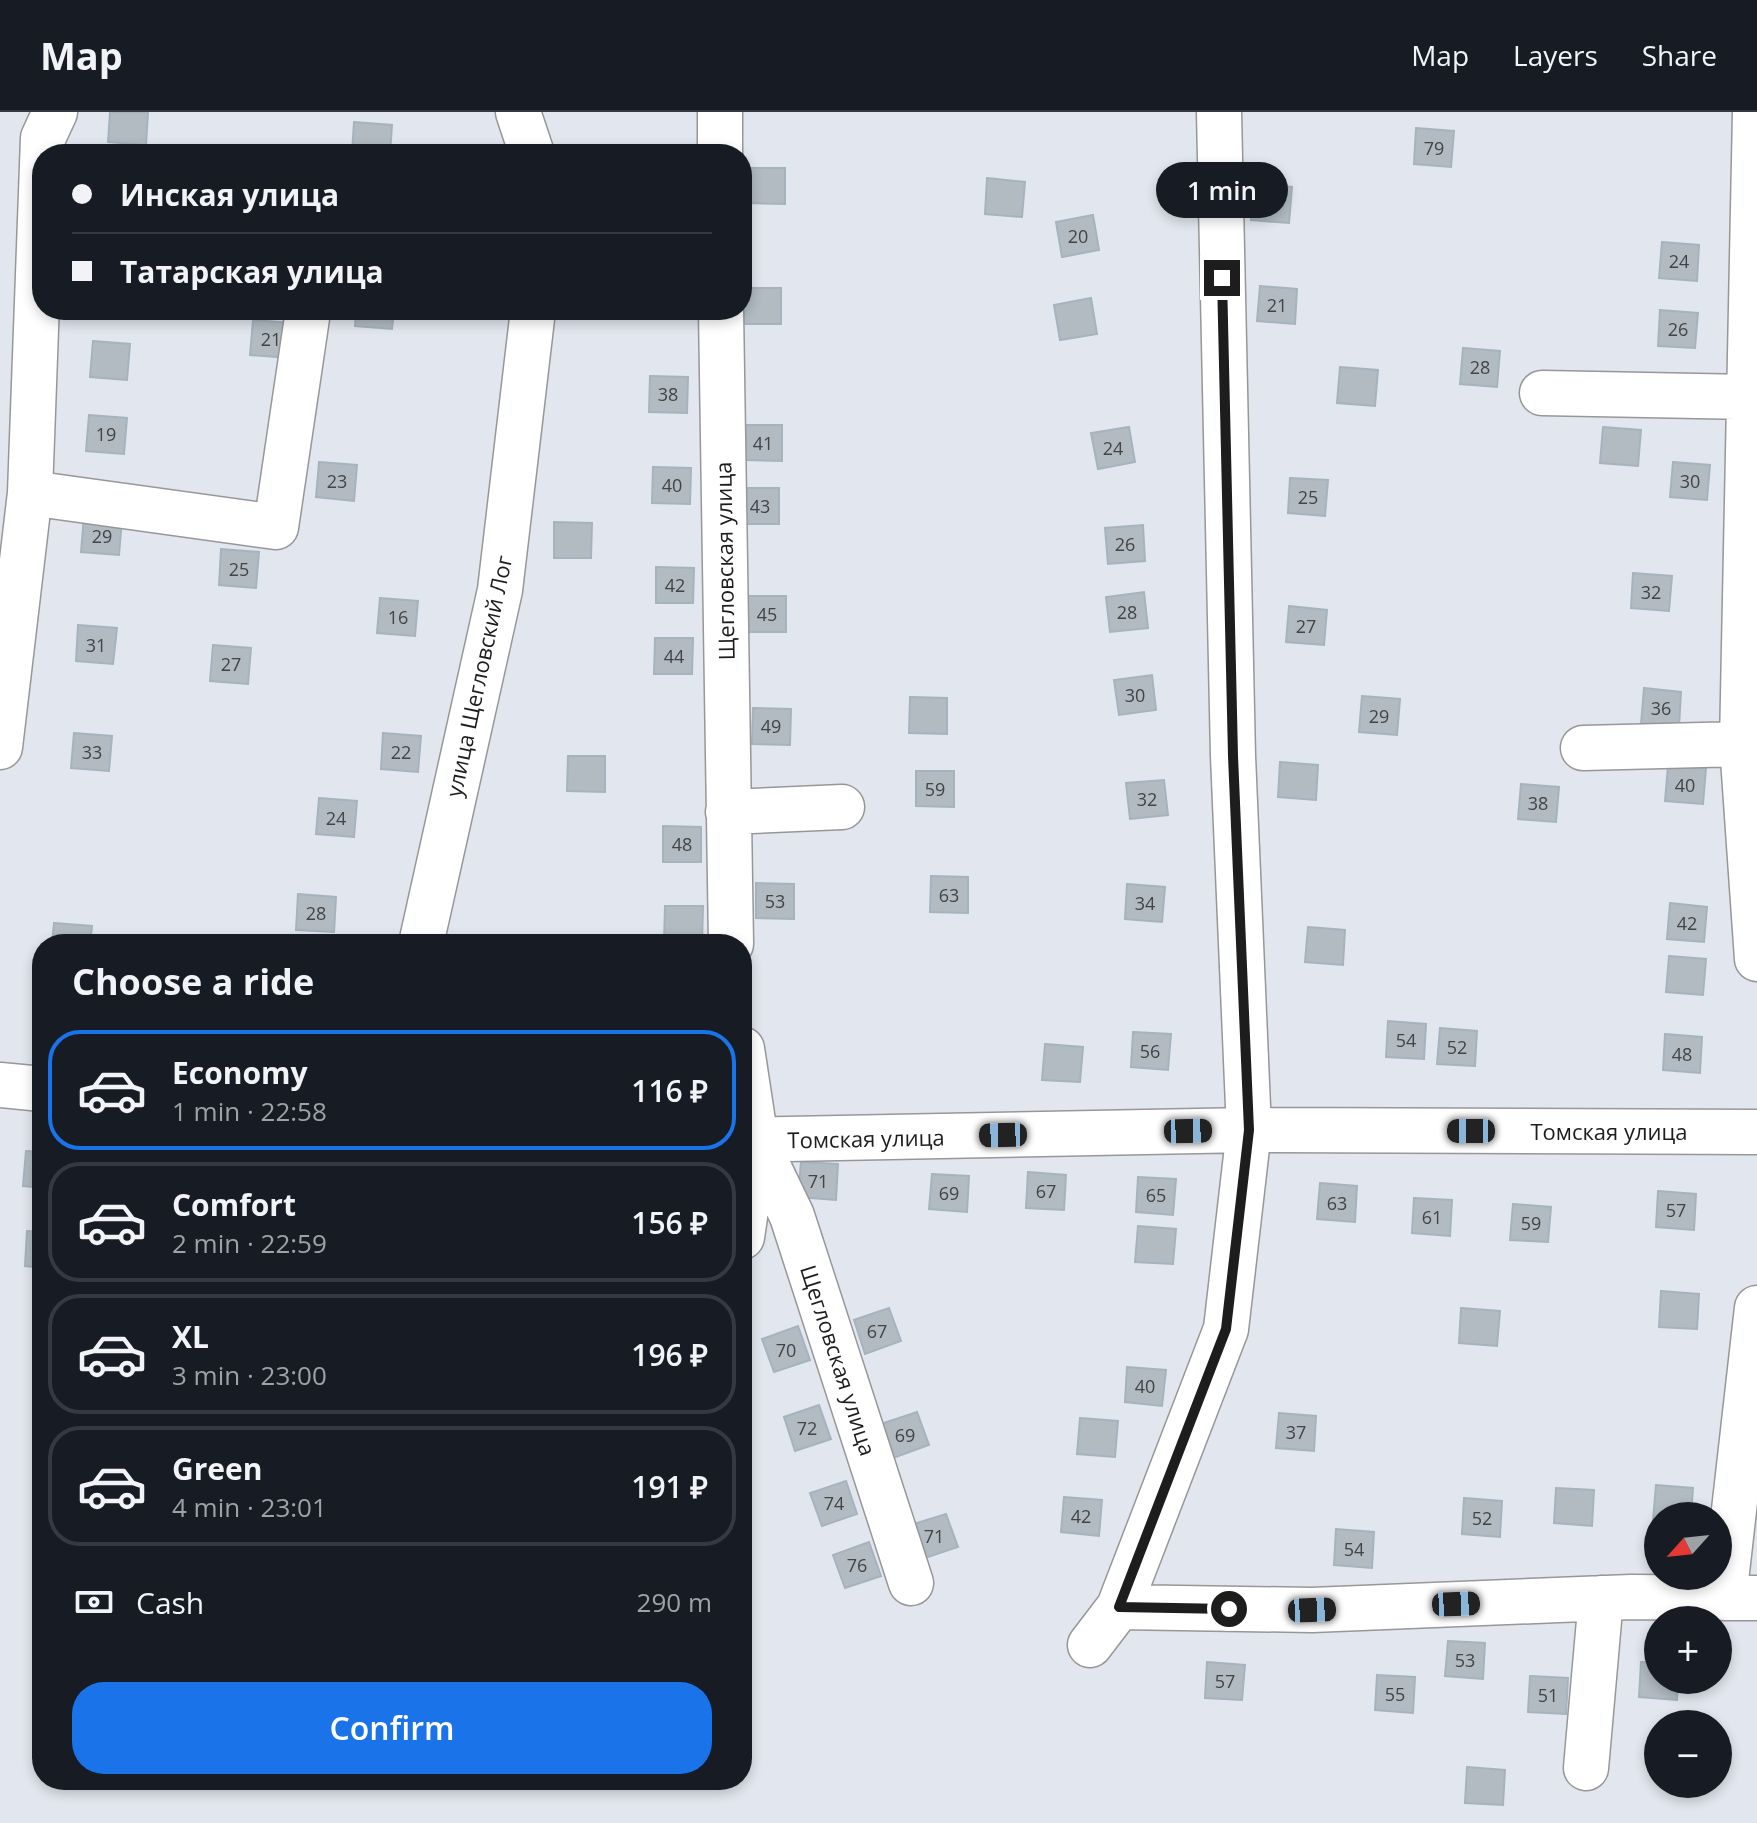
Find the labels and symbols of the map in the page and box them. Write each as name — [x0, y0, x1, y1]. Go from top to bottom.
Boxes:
house number: 79 — [1424, 136, 1444, 160]
callout: 1 min — [1156, 162, 1288, 218]
house number: 20 — [1068, 224, 1088, 248]
house number: 24 — [1669, 249, 1689, 273]
route end — [1204, 260, 1240, 296]
house number: 21 — [1267, 293, 1287, 317]
house number: 26 — [1668, 317, 1688, 341]
house number: 21 — [261, 327, 281, 351]
house number: 28 — [1470, 355, 1490, 379]
house number: 38 — [658, 382, 678, 406]
house number: 19 — [96, 422, 116, 446]
house number: 41 — [753, 431, 773, 455]
house number: 24 — [1103, 436, 1123, 460]
street label: Щегловская улица — [707, 461, 741, 661]
house number: 23 — [327, 469, 347, 493]
house number: 30 — [1680, 469, 1700, 493]
house number: 40 — [662, 473, 682, 497]
house number: 25 — [1298, 485, 1318, 509]
house number: 43 — [750, 494, 770, 518]
house number: 29 — [92, 524, 112, 548]
house number: 26 — [1115, 532, 1135, 556]
street label: улица Щегловский Лог — [438, 552, 518, 800]
house number: 25 — [229, 557, 249, 581]
house number: 42 — [665, 573, 685, 597]
house number: 32 — [1641, 580, 1661, 604]
house number: 28 — [1117, 600, 1137, 624]
house number: 45 — [757, 602, 777, 626]
house number: 16 — [388, 605, 408, 629]
house number: 27 — [1296, 614, 1316, 638]
house number: 31 — [86, 633, 106, 657]
house number: 44 — [664, 644, 684, 668]
house number: 27 — [221, 652, 241, 676]
house number: 30 — [1125, 683, 1145, 707]
house number: 36 — [1651, 696, 1671, 720]
house number: 29 — [1369, 704, 1389, 728]
house number: 49 — [761, 714, 781, 738]
house number: 33 — [82, 740, 102, 764]
house number: 22 — [391, 740, 411, 764]
house number: 40 — [1675, 773, 1695, 797]
house number: 59 — [925, 777, 945, 801]
house number: 32 — [1137, 787, 1157, 811]
house number: 38 — [1528, 791, 1548, 815]
house number: 24 — [326, 806, 346, 830]
house number: 48 — [672, 832, 692, 856]
house number: 63 — [939, 883, 959, 907]
house number: 53 — [765, 889, 785, 913]
house number: 34 — [1135, 891, 1155, 915]
house number: 28 — [306, 901, 326, 925]
house number: 42 — [1677, 911, 1697, 935]
house number: 54 — [1396, 1028, 1416, 1052]
house number: 52 — [1447, 1035, 1467, 1059]
house number: 56 — [1140, 1039, 1160, 1063]
house number: 48 — [1672, 1042, 1692, 1066]
street label: Томская улица — [1530, 1116, 1688, 1146]
car — [1164, 1119, 1212, 1143]
car — [1447, 1119, 1495, 1143]
street label: Томская улица — [787, 1122, 945, 1154]
car — [979, 1123, 1027, 1147]
house number: 71 — [808, 1169, 828, 1193]
house number: 67 — [1036, 1179, 1056, 1203]
house number: 69 — [939, 1181, 959, 1205]
house number: 65 — [1146, 1183, 1166, 1207]
house number: 63 — [1327, 1191, 1347, 1215]
house number: 57 — [1666, 1198, 1686, 1222]
house number: 61 — [1422, 1205, 1442, 1229]
house number: 59 — [1521, 1211, 1541, 1235]
street label: Щегловская улица — [794, 1261, 884, 1459]
house number: 67 — [867, 1319, 887, 1343]
house number: 70 — [776, 1338, 796, 1362]
house number: 40 — [1135, 1374, 1155, 1398]
house number: 72 — [797, 1416, 817, 1440]
house number: 37 — [1286, 1420, 1306, 1444]
house number: 69 — [895, 1423, 915, 1447]
house number: 74 — [824, 1491, 844, 1515]
north arrow — [1644, 1502, 1732, 1590]
house number: 42 — [1071, 1504, 1091, 1528]
house number: 52 — [1472, 1506, 1492, 1530]
house number: 71 — [924, 1524, 944, 1548]
house number: 54 — [1344, 1537, 1364, 1561]
house number: 76 — [847, 1553, 867, 1577]
route start — [1211, 1591, 1247, 1627]
car — [1432, 1591, 1480, 1617]
car — [1288, 1597, 1336, 1623]
house number: 53 — [1455, 1648, 1475, 1672]
house number: 57 — [1215, 1669, 1235, 1693]
house number: 55 — [1385, 1682, 1405, 1706]
house number: 51 — [1538, 1683, 1558, 1707]

